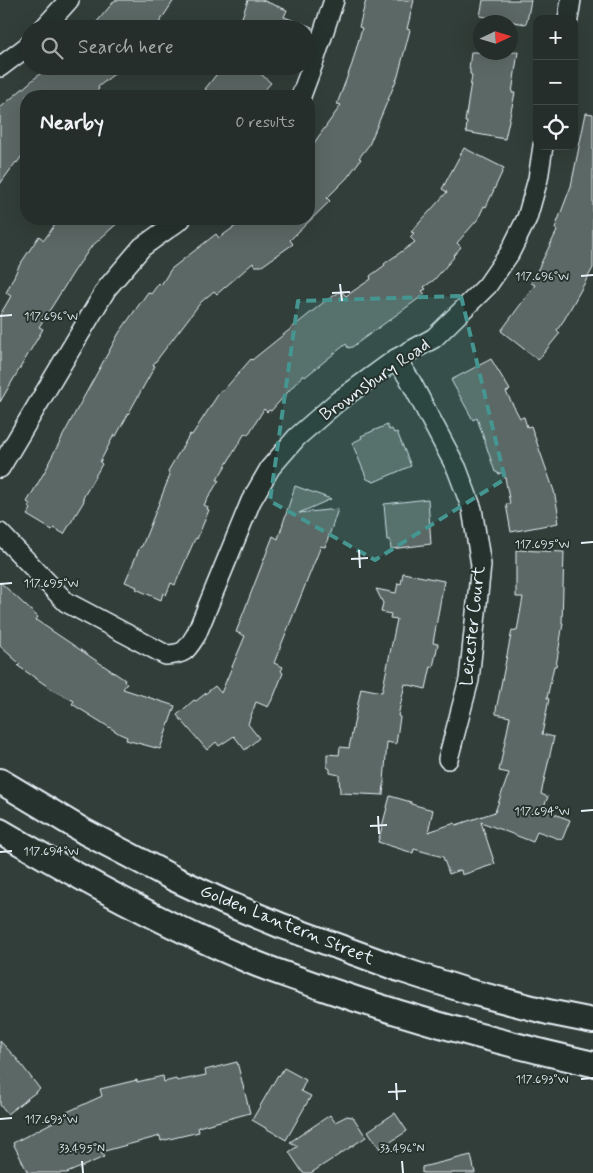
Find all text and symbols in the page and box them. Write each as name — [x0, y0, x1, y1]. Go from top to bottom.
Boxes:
north arrow — [473, 15, 518, 60]
map controls — [533, 15, 578, 150]
button: + — [533, 15, 578, 60]
search box — [20, 20, 315, 75]
icon: search — [38, 34, 66, 62]
text: Search here — [78, 35, 174, 60]
button: − — [533, 60, 578, 105]
button: locate — [533, 105, 578, 150]
text: Nearby — [40, 109, 104, 137]
text: 0 results — [235, 112, 295, 133]
text: 117.696°W — [515, 269, 569, 285]
text: 117.696°W — [24, 309, 78, 325]
street label: Brownsbury Road — [315, 333, 435, 427]
text: 117.695°W — [515, 537, 570, 553]
street label: Leicester Court — [455, 564, 491, 687]
text: 117.695°W — [24, 576, 79, 592]
text: 117.694°W — [514, 804, 570, 820]
text: 117.694°W — [23, 844, 79, 860]
street label: Golden Lantern Street — [196, 879, 378, 971]
text: 117.693°W — [515, 1072, 569, 1088]
text: 117.693°W — [24, 1112, 78, 1128]
text: 33.495°N — [59, 1141, 105, 1157]
text: 33.496°N — [379, 1141, 425, 1157]

